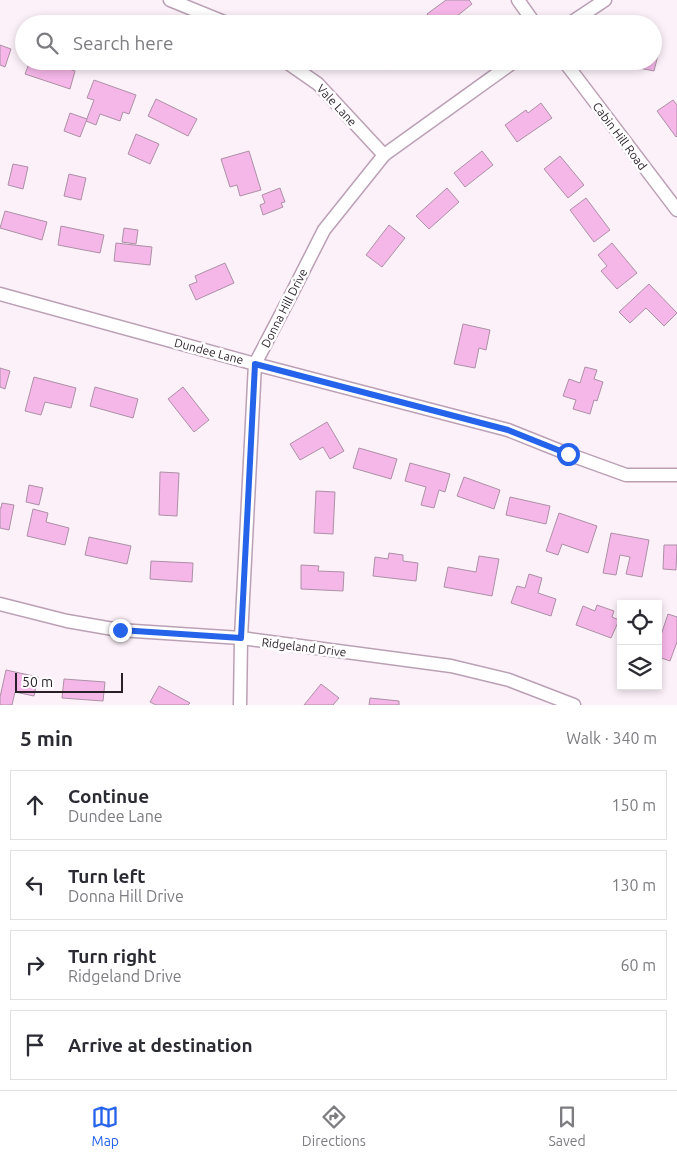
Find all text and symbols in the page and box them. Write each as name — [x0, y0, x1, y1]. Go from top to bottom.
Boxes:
search box — [15, 15, 662, 70]
icon: search — [33, 29, 61, 57]
text: Search here — [73, 32, 173, 54]
street label: Vale Lane — [315, 82, 359, 128]
street label: Cabin Hill Road — [590, 100, 650, 172]
street label: Donna Hill Drive — [259, 266, 309, 350]
street label: Dundee Lane — [173, 336, 245, 366]
route start — [557, 443, 580, 466]
map controls — [617, 600, 662, 690]
button: locate — [617, 600, 662, 645]
route end — [109, 619, 132, 642]
street label: Ridgeland Drive — [261, 635, 347, 659]
button: layers — [617, 645, 662, 690]
scale bar — [15, 670, 122, 693]
text: 50 m — [22, 674, 53, 690]
text: 5 min — [20, 726, 73, 750]
text: Walk · 340 m — [566, 729, 657, 747]
text: Continue — [68, 785, 149, 807]
icon: ahead — [21, 791, 49, 819]
text: 150 m — [611, 796, 656, 814]
text: Dundee Lane — [68, 807, 163, 825]
text: Turn left — [68, 865, 146, 887]
icon: left — [21, 871, 49, 899]
text: 130 m — [611, 876, 656, 894]
text: Donna Hill Drive — [68, 887, 184, 905]
text: Turn right — [68, 945, 156, 967]
icon: right — [21, 951, 49, 979]
text: 60 m — [620, 956, 656, 974]
text: Ridgeland Drive — [68, 967, 182, 985]
icon: arrive — [21, 1031, 49, 1059]
text: Arrive at destination — [68, 1034, 253, 1056]
tab: Map — [91, 1103, 119, 1149]
tab: Directions — [302, 1103, 366, 1149]
tab: Saved — [548, 1103, 586, 1149]

